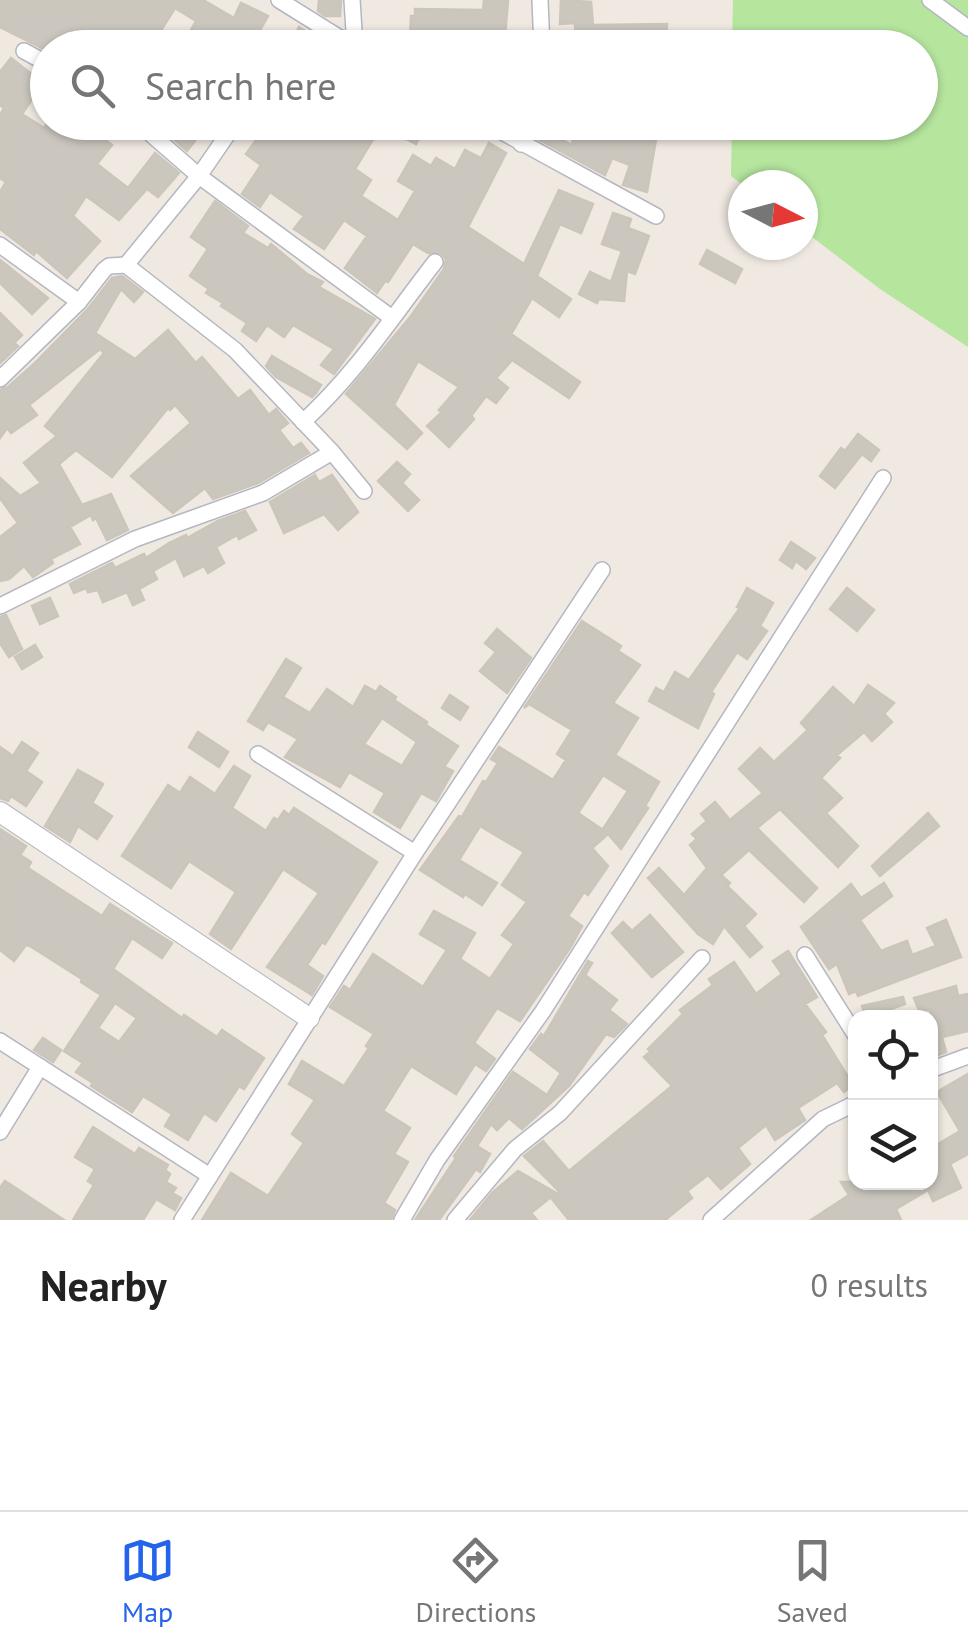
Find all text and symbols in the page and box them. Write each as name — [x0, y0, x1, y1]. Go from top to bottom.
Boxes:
search box — [30, 30, 938, 140]
icon: search — [65, 58, 120, 113]
text: Search here — [145, 61, 337, 110]
north arrow — [728, 170, 818, 260]
map controls — [848, 1010, 938, 1190]
button: locate — [848, 1010, 938, 1100]
button: layers — [848, 1100, 938, 1190]
text: Nearby — [40, 1258, 167, 1313]
text: 0 results — [810, 1264, 928, 1306]
tab: Map — [120, 1533, 175, 1630]
tab: Directions — [415, 1533, 536, 1630]
tab: Saved — [777, 1533, 848, 1630]

